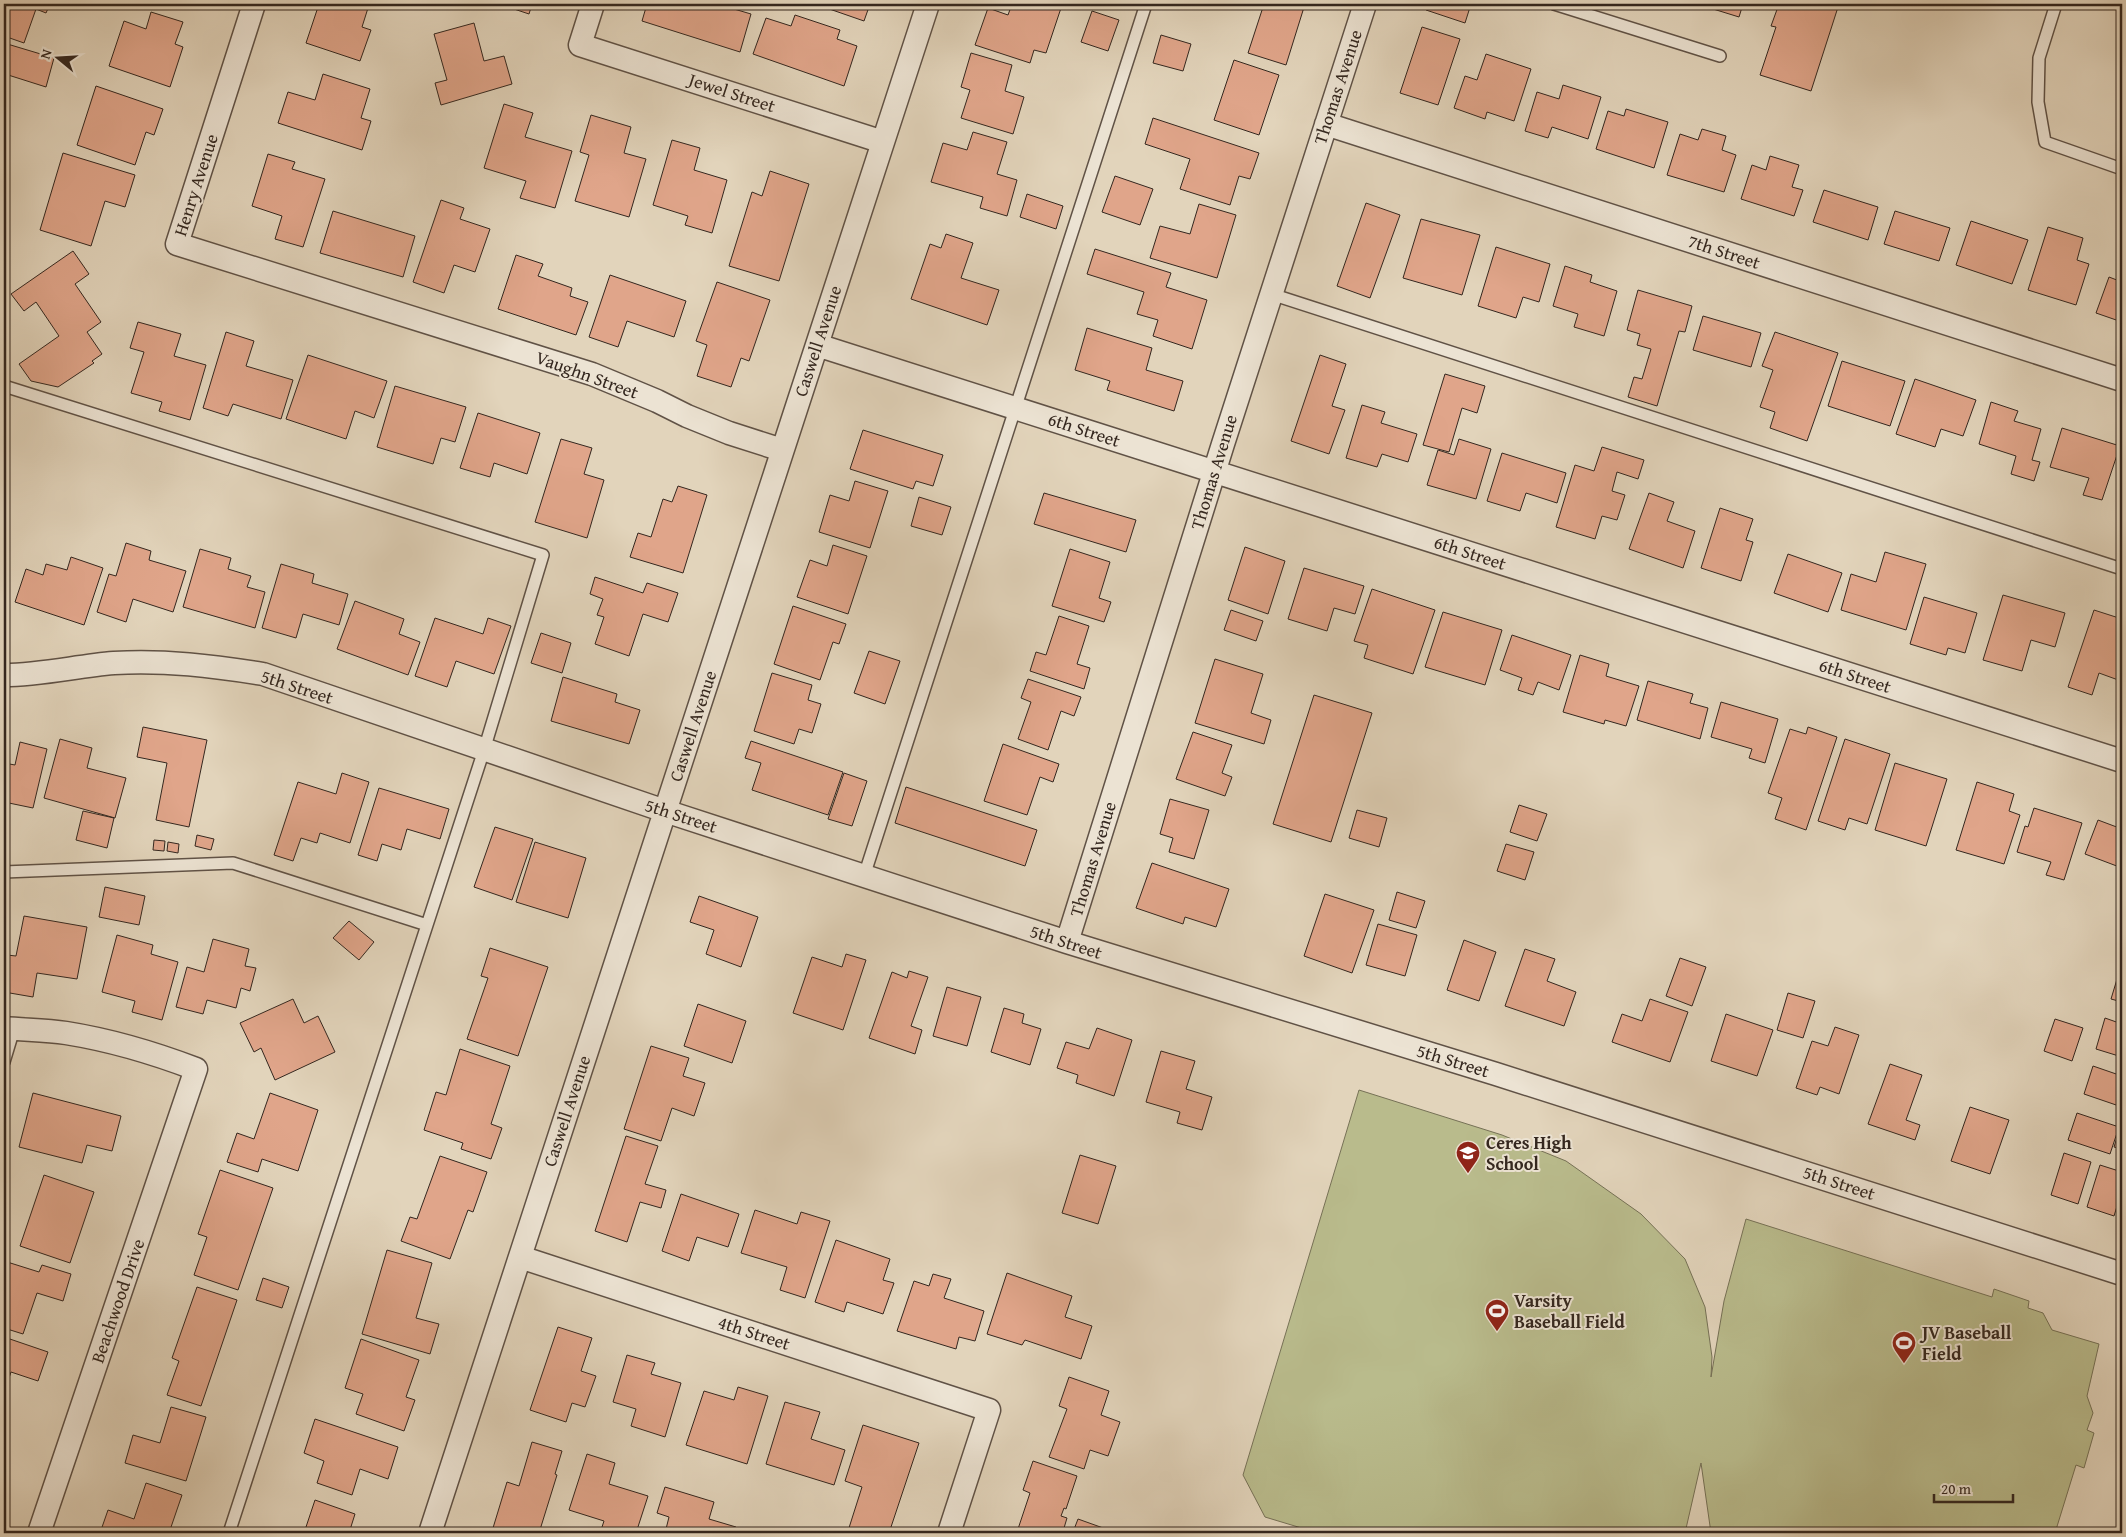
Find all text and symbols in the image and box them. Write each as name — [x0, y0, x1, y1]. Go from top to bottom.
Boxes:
street label: Thomas Avenue — [1306, 26, 1369, 148]
north arrow — [32, 32, 82, 82]
text: N — [35, 46, 57, 62]
street label: Jewel Street — [683, 65, 780, 119]
street label: Henry Avenue — [166, 130, 225, 239]
street label: 7th Street — [1684, 227, 1764, 276]
street label: Caswell Avenue — [787, 282, 848, 400]
street label: Vaughn Street — [532, 343, 643, 406]
street label: 6th Street — [1044, 405, 1124, 454]
street label: Thomas Avenue — [1183, 411, 1244, 533]
street label: 6th Street — [1430, 528, 1510, 577]
street label: 6th Street — [1815, 651, 1895, 700]
street label: 5th Street — [257, 662, 337, 711]
street label: Caswell Avenue — [662, 667, 723, 785]
street label: 5th Street — [641, 791, 721, 840]
street label: Thomas Avenue — [1062, 798, 1123, 920]
street label: 5th Street — [1026, 917, 1106, 966]
street label: 5th Street — [1414, 1037, 1493, 1085]
street label: Caswell Avenue — [536, 1052, 597, 1170]
place label: Ceres High School — [1486, 1129, 1572, 1177]
school or university icon: Ceres High School — [1455, 1140, 1481, 1174]
street label: 5th Street — [1799, 1158, 1879, 1207]
street label: Beachwood Drive — [84, 1235, 151, 1367]
place label: Varsity Baseball Field — [1514, 1287, 1625, 1335]
sports icon: Varsity Baseball Field — [1484, 1298, 1510, 1332]
street label: 4th Street — [714, 1308, 794, 1357]
place label: JV Baseball Field — [1919, 1319, 2012, 1367]
sports icon: JV Baseball Field — [1891, 1330, 1917, 1364]
scale bar — [1934, 1472, 2012, 1504]
text: 20 m — [1941, 1478, 1972, 1499]

